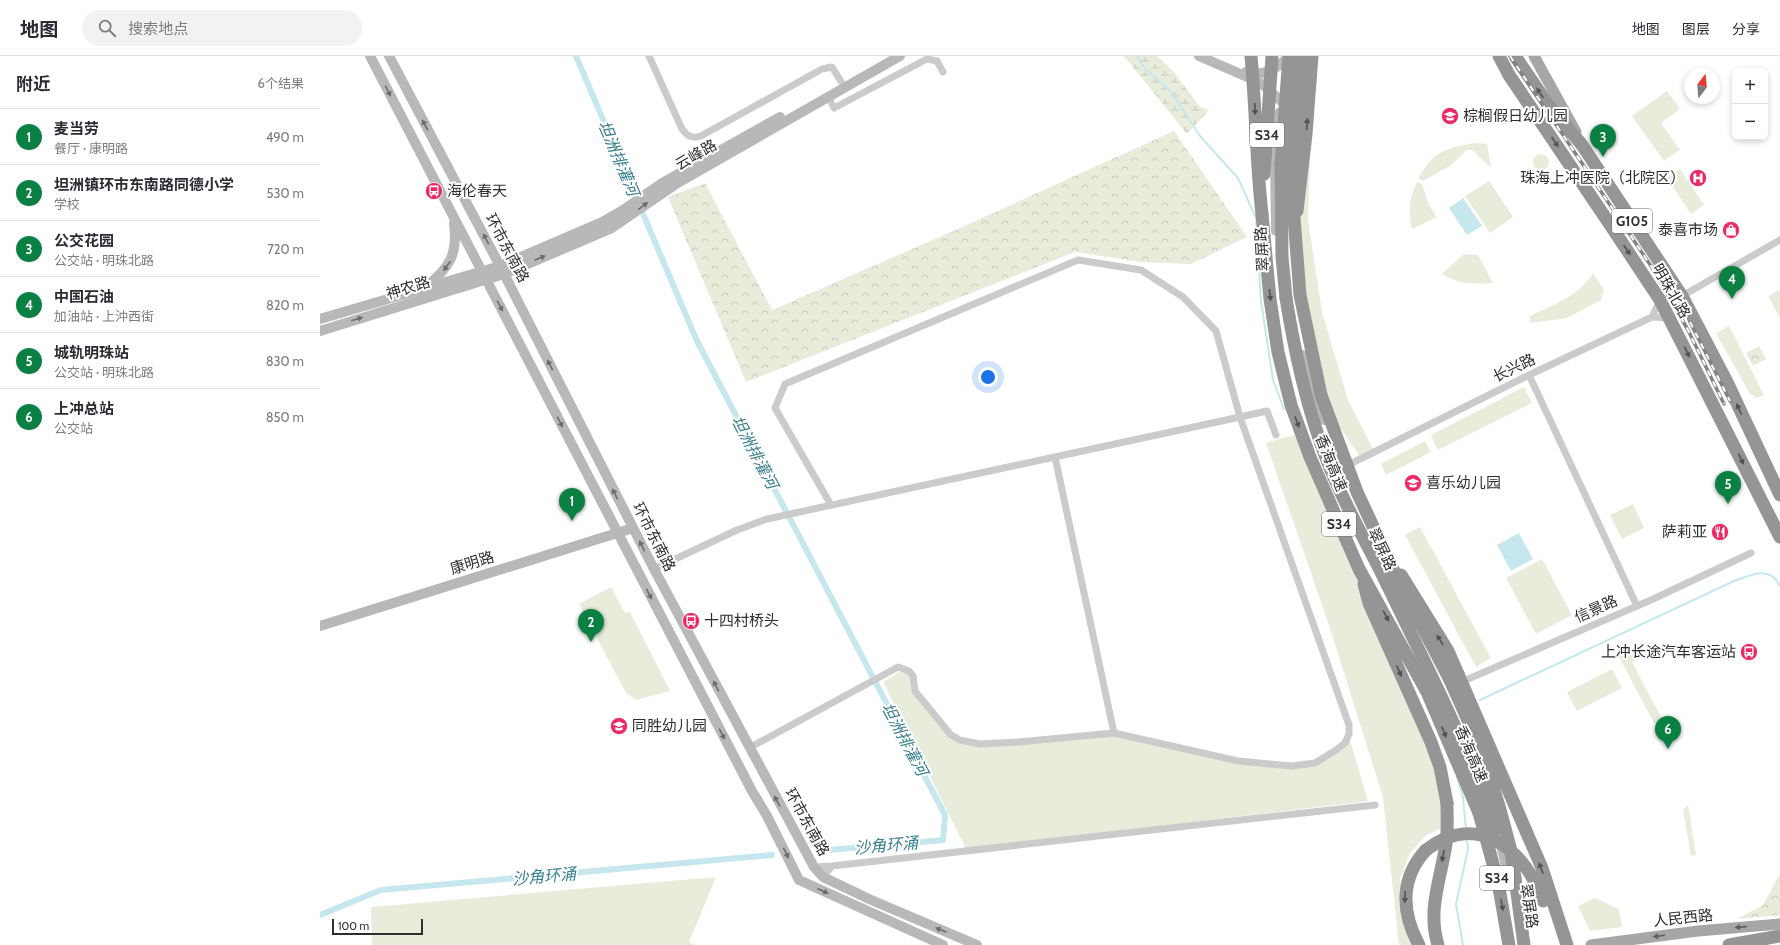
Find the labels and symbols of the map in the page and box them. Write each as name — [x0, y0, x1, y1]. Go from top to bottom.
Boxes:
north arrow — [1684, 68, 1720, 104]
one-way arrow — [384, 85, 391, 96]
one-way arrow — [1536, 88, 1544, 98]
one-way arrow — [1252, 103, 1259, 115]
school or university icon: 棕榈假日幼儿园 — [1440, 106, 1460, 126]
place label: 棕榈假日幼儿园 — [1463, 107, 1568, 125]
water label: 坦洲排灌河 — [594, 118, 644, 201]
one-way arrow — [1303, 118, 1310, 130]
one-way arrow — [422, 119, 428, 130]
road number: S34 — [1250, 123, 1284, 147]
pin: 3 — [1590, 124, 1616, 157]
street label: 云峰路 — [672, 136, 720, 174]
one-way arrow — [1551, 137, 1559, 147]
hospital icon: 珠海上冲医院（北院区） — [1688, 168, 1708, 188]
place label: 珠海上冲医院（北院区） — [1520, 169, 1685, 187]
bus stop icon: 海伦春天 — [424, 181, 444, 201]
place label: 海伦春天 — [447, 182, 507, 200]
one-way arrow — [638, 203, 648, 211]
road number: G105 — [1612, 209, 1652, 233]
street label: 环市东南路 — [481, 211, 533, 285]
shop icon: 泰喜市场 — [1721, 220, 1741, 240]
place label: 泰喜市场 — [1658, 221, 1718, 239]
street label: 翠屏路 — [1252, 226, 1272, 272]
one-way arrow — [483, 233, 489, 245]
one-way arrow — [1623, 245, 1631, 255]
one-way arrow — [535, 255, 547, 261]
one-way arrow — [443, 261, 451, 272]
street label: 明珠北路 — [1648, 261, 1694, 321]
pin: 4 — [1719, 266, 1745, 299]
street label: 神农路 — [384, 273, 432, 303]
one-way arrow — [1267, 289, 1273, 301]
one-way arrow — [497, 300, 503, 312]
one-way arrow — [352, 316, 364, 322]
one-way arrow — [1684, 346, 1690, 358]
street label: 长兴路 — [1490, 350, 1538, 386]
one-way arrow — [547, 359, 553, 371]
your location — [978, 367, 998, 387]
one-way arrow — [1736, 403, 1742, 415]
water label: 坦洲排灌河 — [727, 412, 783, 495]
one-way arrow — [557, 416, 563, 427]
one-way arrow — [1295, 416, 1301, 428]
street label: 香海高速 — [1311, 432, 1351, 494]
one-way arrow — [1738, 454, 1745, 465]
pin: 5 — [1715, 471, 1741, 504]
school or university icon: 喜乐幼儿园 — [1403, 473, 1423, 493]
place label: 喜乐幼儿园 — [1426, 474, 1501, 492]
pin: 1 — [559, 488, 585, 521]
one-way arrow — [612, 488, 618, 500]
street label: 环市东南路 — [629, 499, 679, 575]
road number: S34 — [1322, 512, 1356, 536]
restaurant icon: 萨莉亚 — [1710, 522, 1730, 542]
place label: 萨莉亚 — [1662, 523, 1707, 541]
street label: 翠屏路 — [1364, 525, 1400, 573]
one-way arrow — [639, 541, 645, 552]
street label: 康明路 — [448, 548, 496, 578]
one-way arrow — [646, 588, 652, 599]
street label: 信景路 — [1572, 592, 1620, 626]
pin: 2 — [578, 609, 604, 642]
one-way arrow — [1383, 610, 1390, 622]
bus stop icon: 十四村桥头 — [681, 611, 701, 631]
place label: 十四村桥头 — [704, 612, 779, 630]
one-way arrow — [1437, 634, 1444, 646]
bus stop icon: 上冲长途汽车客运站 — [1739, 642, 1759, 662]
place label: 上冲长途汽车客运站 — [1601, 643, 1736, 661]
one-way arrow — [1396, 665, 1402, 676]
one-way arrow — [713, 680, 720, 692]
water label: 坦洲排灌河 — [877, 699, 933, 782]
school or university icon: 同胜幼儿园 — [609, 716, 629, 736]
pin: 6 — [1655, 716, 1681, 749]
place label: 同胜幼儿园 — [632, 717, 707, 735]
street label: 香海高速 — [1451, 723, 1491, 785]
one-way arrow — [1442, 727, 1448, 739]
one-way arrow — [718, 728, 725, 740]
street label: 环市东南路 — [781, 785, 833, 859]
one-way arrow — [774, 795, 781, 806]
water label: 沙角环涌 — [853, 833, 921, 858]
one-way arrow — [783, 847, 789, 859]
one-way arrow — [1440, 850, 1446, 862]
one-way arrow — [1538, 862, 1544, 874]
water label: 沙角环涌 — [511, 864, 579, 889]
road number: S34 — [1480, 866, 1514, 890]
street label: 翠屏路 — [1517, 882, 1541, 930]
one-way arrow — [817, 888, 829, 894]
one-way arrow — [1402, 891, 1409, 903]
one-way arrow — [1500, 899, 1506, 911]
street label: 人民西路 — [1652, 906, 1714, 930]
scale bar — [332, 917, 423, 936]
one-way arrow — [1735, 924, 1747, 931]
one-way arrow — [936, 927, 947, 933]
one-way arrow — [1653, 932, 1665, 939]

